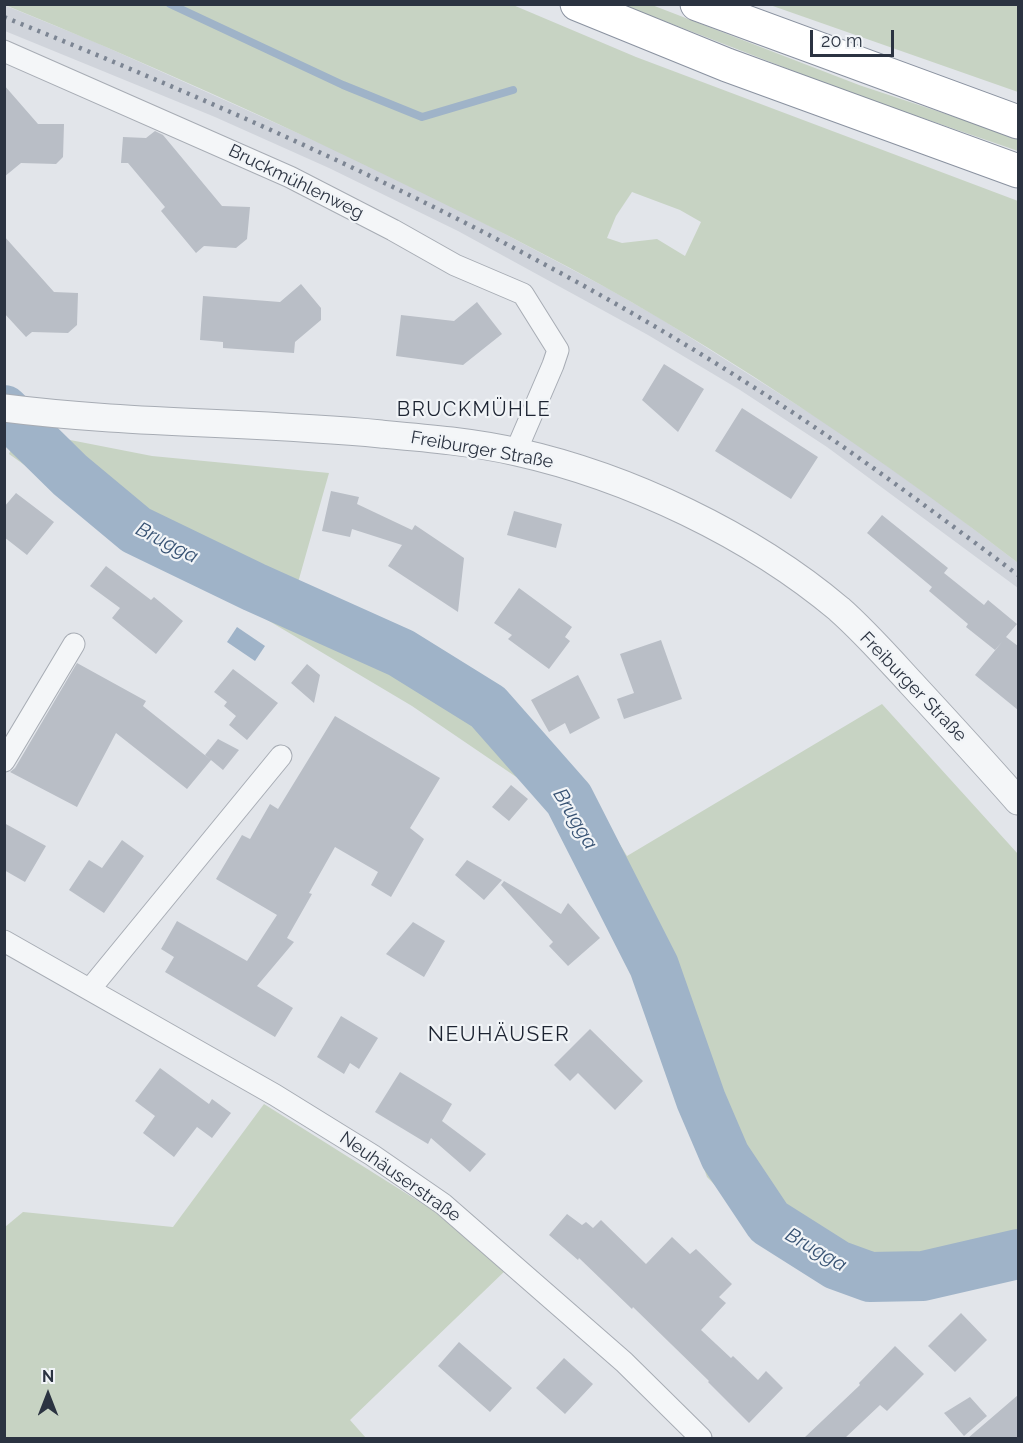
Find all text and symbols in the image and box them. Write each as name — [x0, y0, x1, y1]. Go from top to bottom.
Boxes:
scale bar — [813, 18, 897, 56]
text: 20 m — [821, 30, 863, 51]
street label: Bruckmühlenweg — [225, 140, 367, 224]
district label: BRUCKMÜHLE — [397, 398, 551, 422]
street label: Freiburger Straße — [409, 427, 555, 473]
water label: Brugga — [132, 517, 202, 569]
street label: Freiburger Straße — [855, 628, 971, 746]
water label: Brugga — [548, 784, 602, 854]
district label: NEUHÄUSER — [428, 1022, 570, 1048]
street label: Neuhäuserstraße — [335, 1127, 465, 1227]
water label: Brugga — [781, 1223, 851, 1277]
north arrow — [18, 1365, 78, 1425]
text: N — [42, 1367, 54, 1386]

